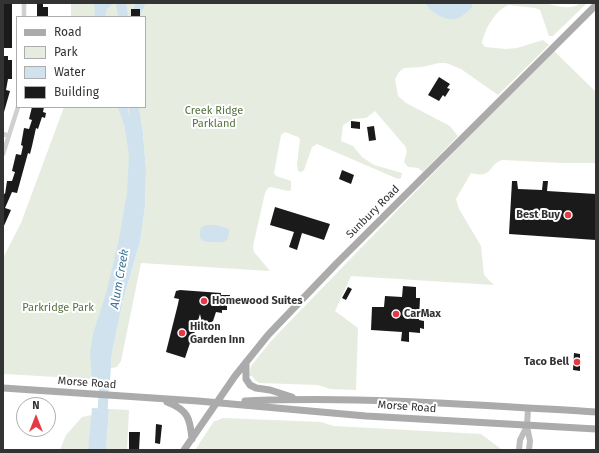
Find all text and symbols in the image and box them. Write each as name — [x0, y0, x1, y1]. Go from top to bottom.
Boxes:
legend — [16, 16, 146, 108]
text: Road — [54, 25, 82, 39]
text: Park — [54, 45, 78, 59]
text: Water — [54, 65, 85, 79]
text: Building — [54, 85, 99, 99]
park label: Creek Ridge Parkland — [185, 104, 243, 130]
street label: Sunbury Road — [344, 183, 402, 241]
place label: Best Buy — [516, 208, 560, 222]
marker: Best Buy — [563, 210, 573, 220]
water label: Alum Creek — [108, 248, 132, 310]
place label: Homewood Suites — [212, 294, 303, 308]
marker: Homewood Suites — [199, 296, 209, 306]
park label: Parkridge Park — [22, 301, 94, 315]
place label: CarMax — [404, 307, 441, 321]
marker: CarMax — [391, 309, 401, 319]
place label: Hilton Garden Inn — [190, 320, 245, 346]
marker: Hilton Garden Inn — [177, 328, 187, 338]
place label: Taco Bell — [524, 355, 569, 369]
marker: Taco Bell — [572, 357, 582, 367]
street label: Morse Road — [57, 374, 117, 392]
north arrow — [16, 397, 56, 437]
street label: Morse Road — [377, 398, 437, 416]
text: N — [32, 399, 40, 412]

